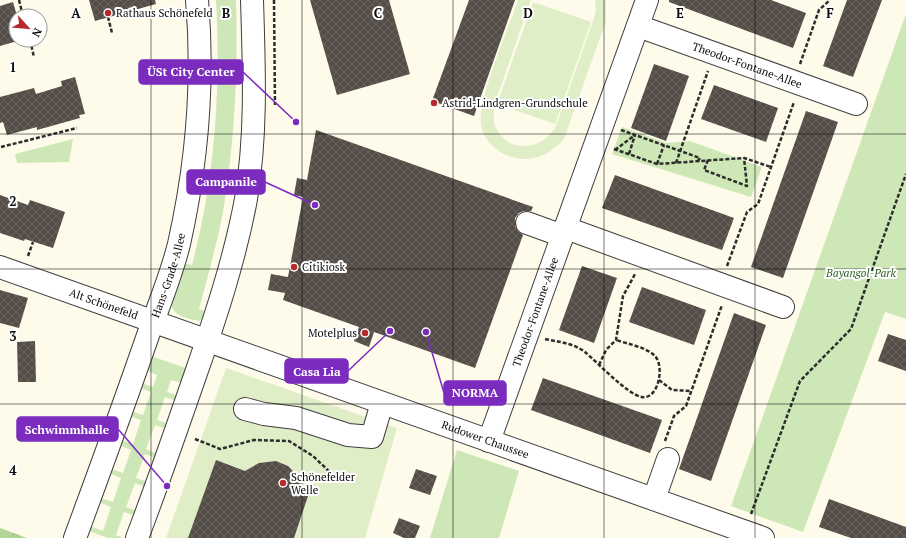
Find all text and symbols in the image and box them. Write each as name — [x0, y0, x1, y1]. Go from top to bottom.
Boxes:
text: A — [71, 4, 81, 22]
text: B — [222, 4, 230, 22]
text: C — [374, 4, 382, 22]
text: D — [523, 4, 533, 22]
text: E — [676, 4, 684, 22]
text: F — [826, 4, 834, 22]
place label: Rathaus Schönefeld — [116, 6, 213, 20]
north arrow — [8, 8, 48, 48]
marker: Rathaus Schönefeld — [103, 8, 113, 18]
text: N — [28, 26, 45, 40]
street label: Theodor-Fontane-Allee — [691, 39, 804, 91]
text: 1 — [9, 58, 17, 76]
callout: ÜSt City Center — [139, 60, 243, 84]
text: ÜSt City Center — [147, 64, 236, 79]
place label: Astrid-Lindgren-Grundschule — [442, 96, 588, 110]
marker: Astrid-Lindgren-Grundschule — [429, 98, 439, 108]
callout: Campanile — [187, 170, 265, 194]
text: Campanile — [195, 174, 257, 189]
text: 2 — [9, 192, 17, 210]
street label: Hans-Grade-Allee — [148, 231, 188, 319]
street label: Theodor-Fontane-Allee — [509, 255, 561, 369]
place label: Citikiosk — [302, 260, 346, 274]
marker: Citikiosk — [289, 262, 299, 272]
park label: Bayangol-Park — [825, 266, 897, 280]
street label: Alt Schönefeld — [67, 285, 140, 322]
place label: Motelplus — [308, 326, 357, 340]
text: 3 — [9, 327, 17, 345]
marker: Motelplus — [360, 328, 370, 338]
callout: Casa Lia — [285, 359, 348, 383]
text: Casa Lia — [293, 364, 341, 379]
callout: NORMA — [444, 381, 506, 405]
text: NORMA — [452, 385, 498, 400]
callout: Schwimmhalle — [17, 417, 118, 441]
street label: Rudower Chaussee — [440, 417, 531, 461]
text: Schwimmhalle — [25, 422, 110, 437]
text: 4 — [9, 461, 17, 479]
place label: Schönefelder Welle — [291, 470, 356, 497]
marker: Schönefelder Welle — [278, 478, 288, 488]

